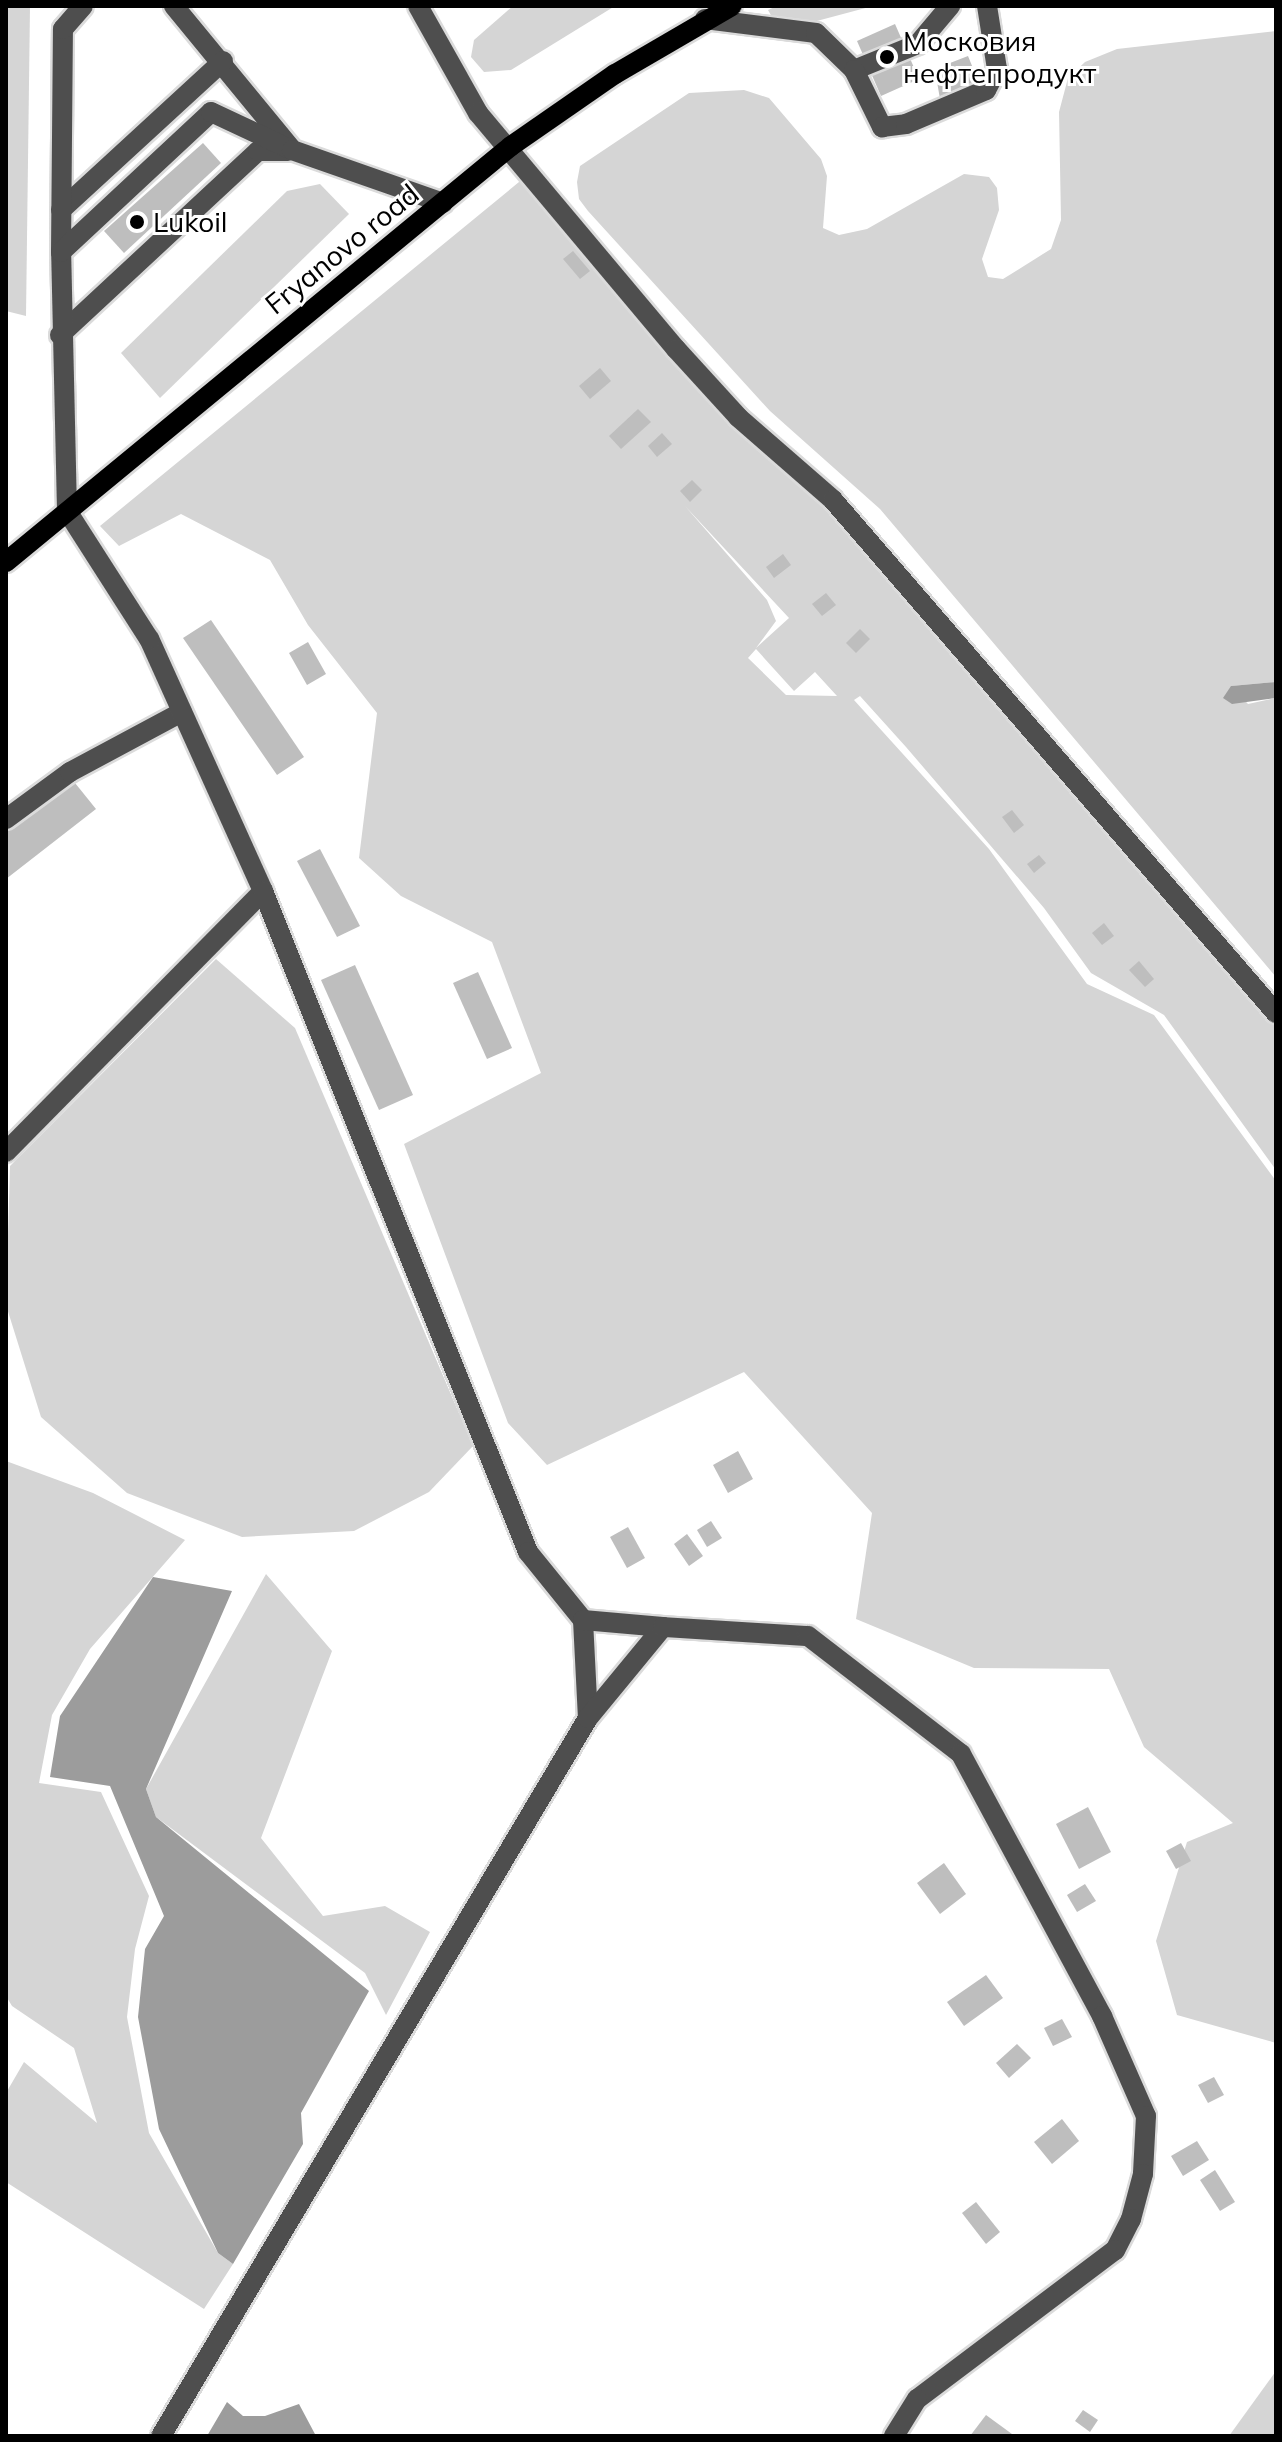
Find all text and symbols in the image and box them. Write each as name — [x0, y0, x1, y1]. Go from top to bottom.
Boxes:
place label: Московия нефтепродукт — [903, 24, 1096, 90]
marker: Московия нефтепродукт — [878, 48, 896, 66]
street label: Fryanovo road — [259, 177, 425, 321]
place label: Lukoil — [153, 205, 228, 239]
marker: Lukoil — [128, 213, 146, 231]

